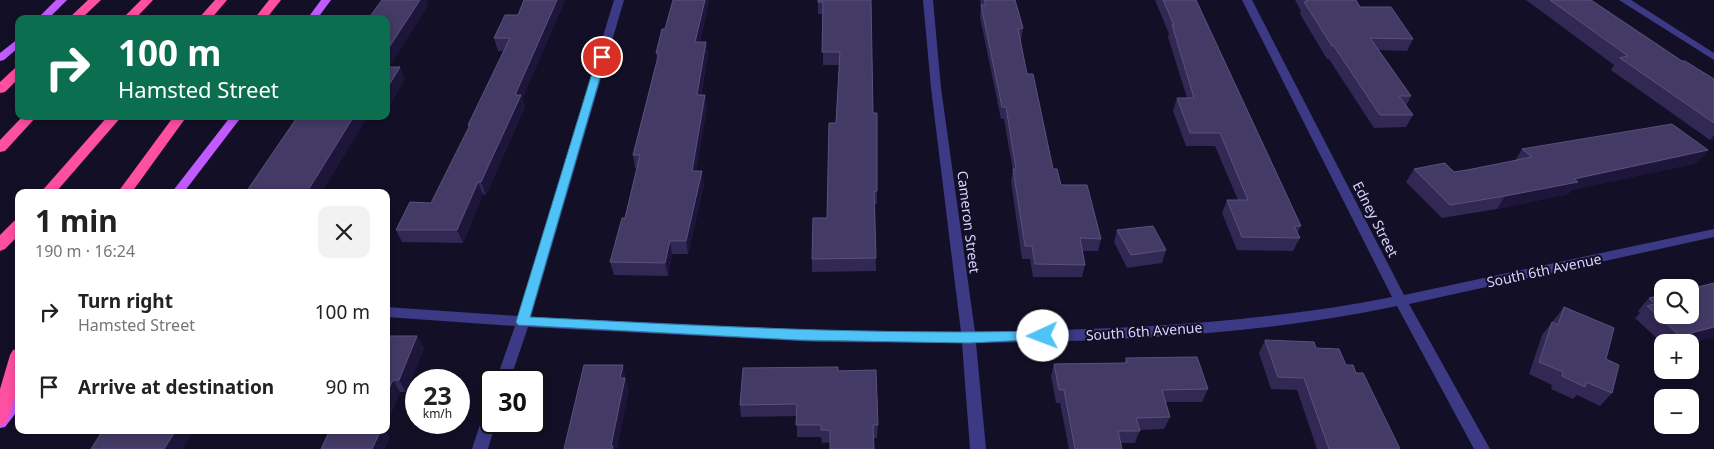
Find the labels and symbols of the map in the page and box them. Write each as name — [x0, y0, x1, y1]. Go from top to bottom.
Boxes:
pin — [581, 36, 623, 78]
street label: Cameron Street — [953, 170, 985, 274]
street label: Edney Street — [1349, 178, 1403, 260]
street label: South 6th Avenue — [1485, 249, 1603, 291]
position arrow — [1016, 309, 1068, 361]
street label: South 6th Avenue — [1085, 317, 1203, 345]
speed limit sign: 30 — [480, 369, 545, 434]

